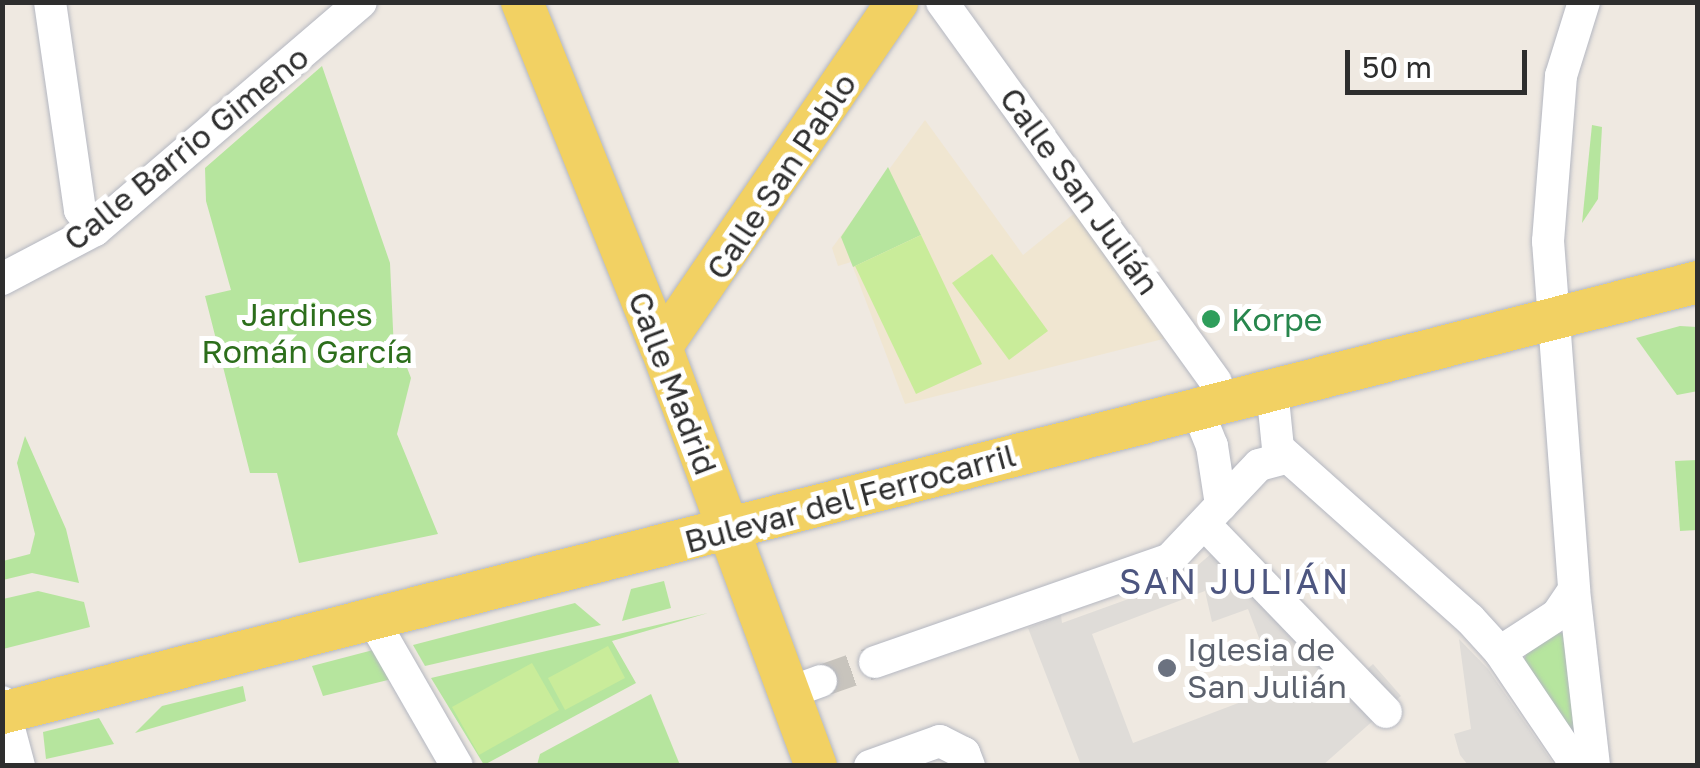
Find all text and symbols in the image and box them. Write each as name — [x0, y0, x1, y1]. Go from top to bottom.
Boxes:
scale bar — [1350, 30, 1532, 92]
street label: Calle Barrio Gimeno — [56, 38, 316, 258]
text: 50 m — [1362, 49, 1432, 85]
street label: Calle San Pablo — [698, 66, 864, 286]
street label: Calle San Julián — [992, 80, 1168, 302]
street label: Calle Madrid — [621, 286, 725, 480]
park label: Jardines Román García — [201, 296, 413, 371]
place label: Korpe — [1231, 300, 1322, 338]
marker: Korpe — [1200, 308, 1222, 330]
street label: Bulevar del Ferrocarril — [680, 435, 1020, 561]
district label: SAN JULIÁN — [1119, 560, 1351, 602]
place label: Iglesia de San Julián — [1187, 631, 1347, 706]
marker: Iglesia de San Julián — [1156, 657, 1178, 679]

